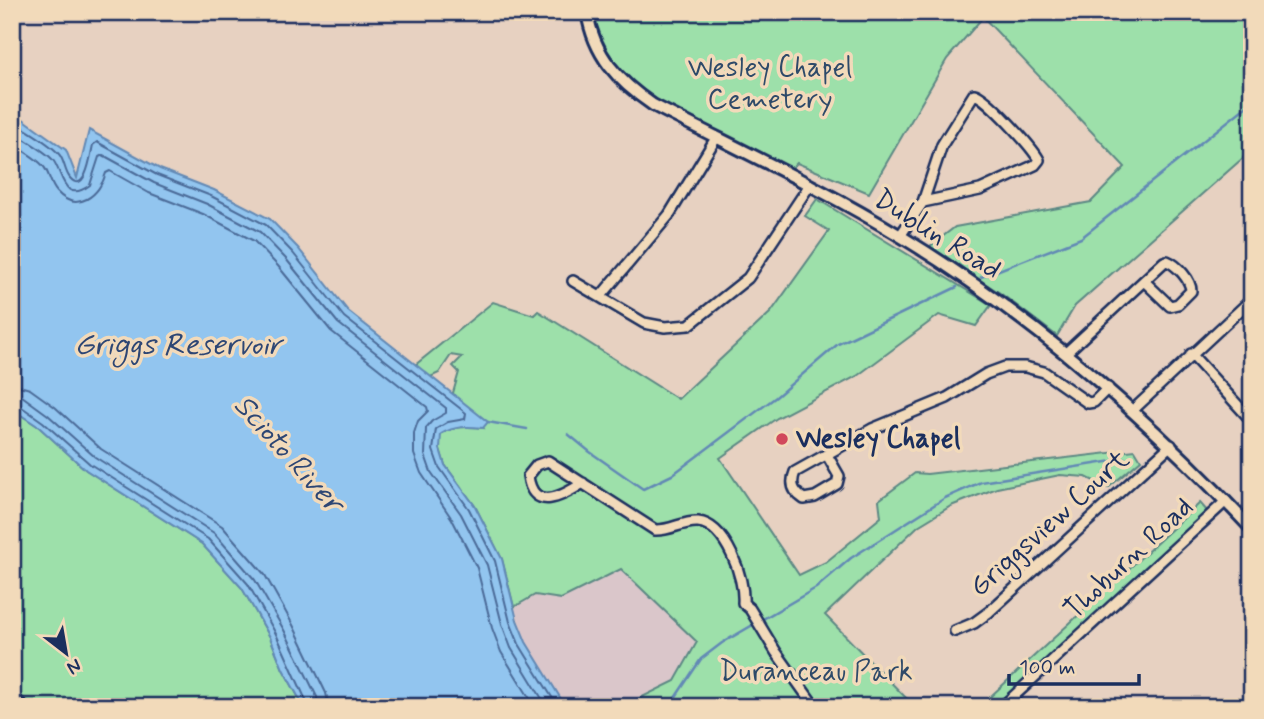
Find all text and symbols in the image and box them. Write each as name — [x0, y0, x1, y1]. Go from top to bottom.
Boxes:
park label: Wesley Chapel Cemetery — [688, 50, 852, 119]
street label: Dublin Road — [866, 181, 1008, 289]
water label: Griggs Reservoir — [74, 326, 285, 368]
water label: Scioto River — [225, 387, 354, 524]
place label: Wesley Chapel — [796, 421, 961, 458]
marker: Wesley Chapel — [774, 431, 790, 447]
street label: Griggsview Court — [962, 442, 1140, 607]
street label: Thoburn Road — [1056, 489, 1202, 629]
north arrow — [32, 618, 102, 688]
scale bar — [1009, 642, 1138, 686]
text: N — [62, 652, 86, 680]
park label: Duranceau Park — [719, 654, 913, 691]
text: 100 m — [1019, 654, 1075, 682]

